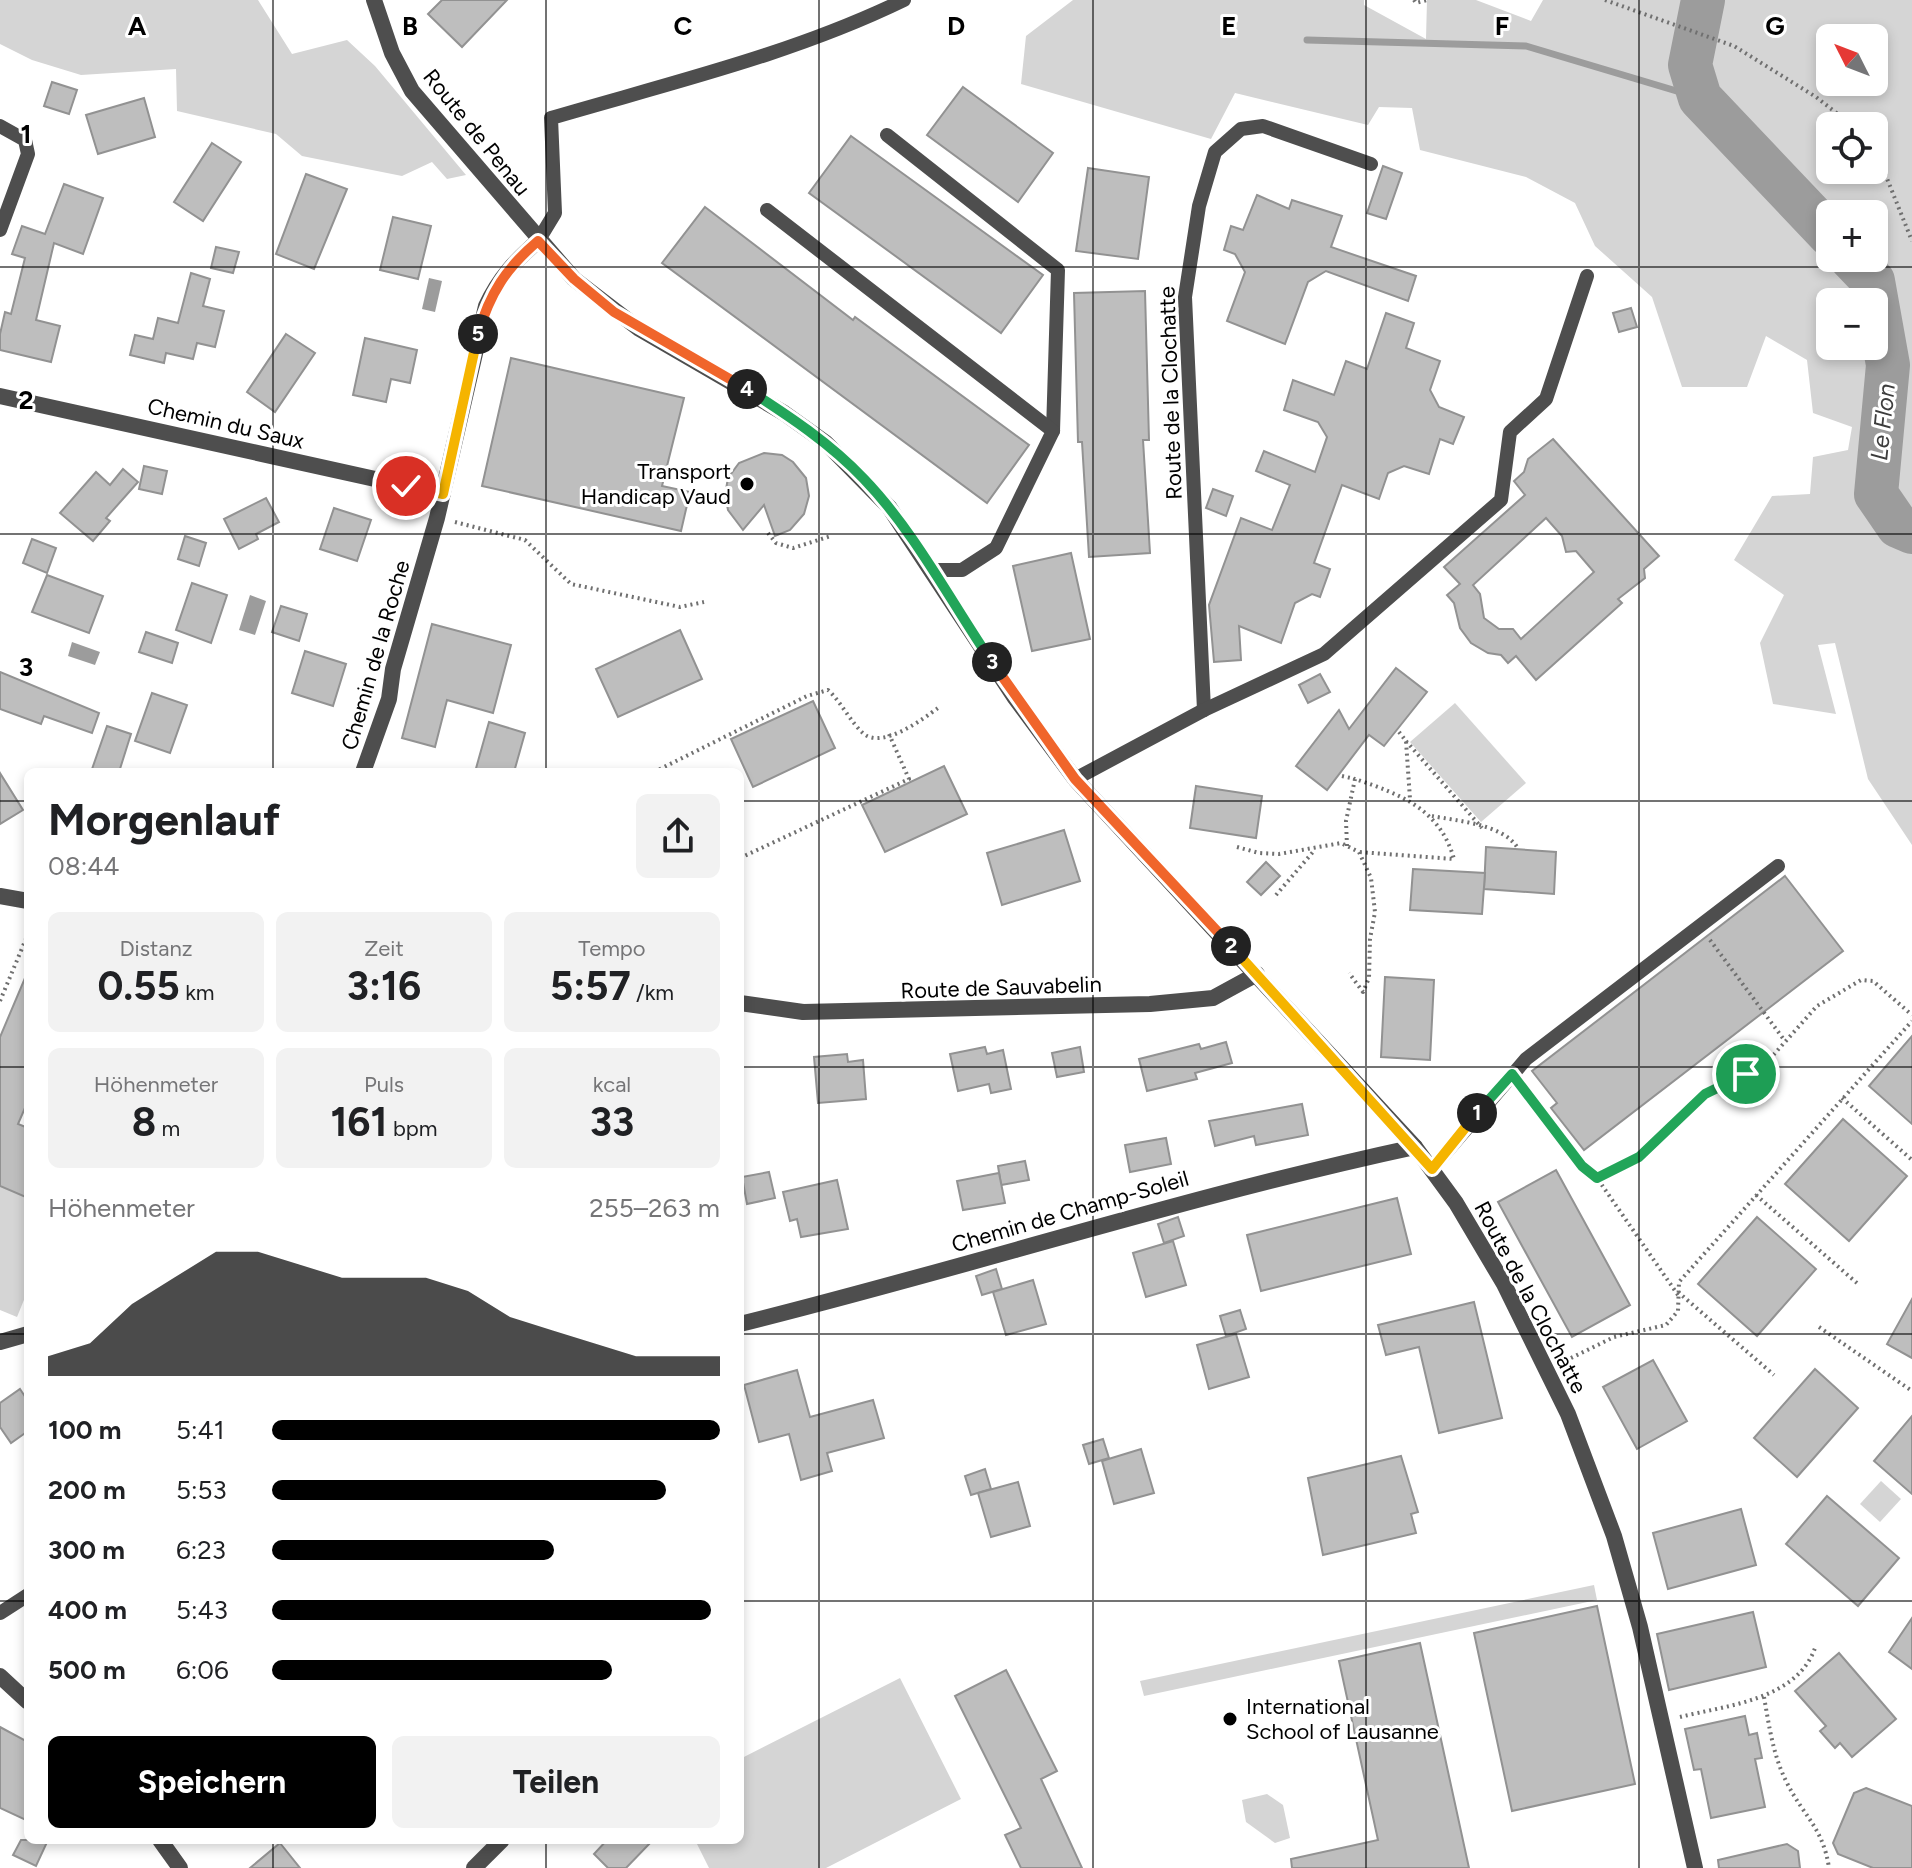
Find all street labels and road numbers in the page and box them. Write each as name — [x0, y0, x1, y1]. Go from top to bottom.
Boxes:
street label: Route de Penau — [417, 64, 536, 201]
street label: Route de la Clochatte — [1153, 286, 1188, 500]
street label: Chemin du Saux — [145, 392, 307, 455]
street label: Chemin de la Roche — [335, 557, 416, 753]
street label: Route de Sauvabelin — [900, 970, 1102, 1005]
street label: Chemin de Champ-Soleil — [948, 1165, 1192, 1258]
street label: Route de la Clochatte — [1468, 1197, 1593, 1398]

